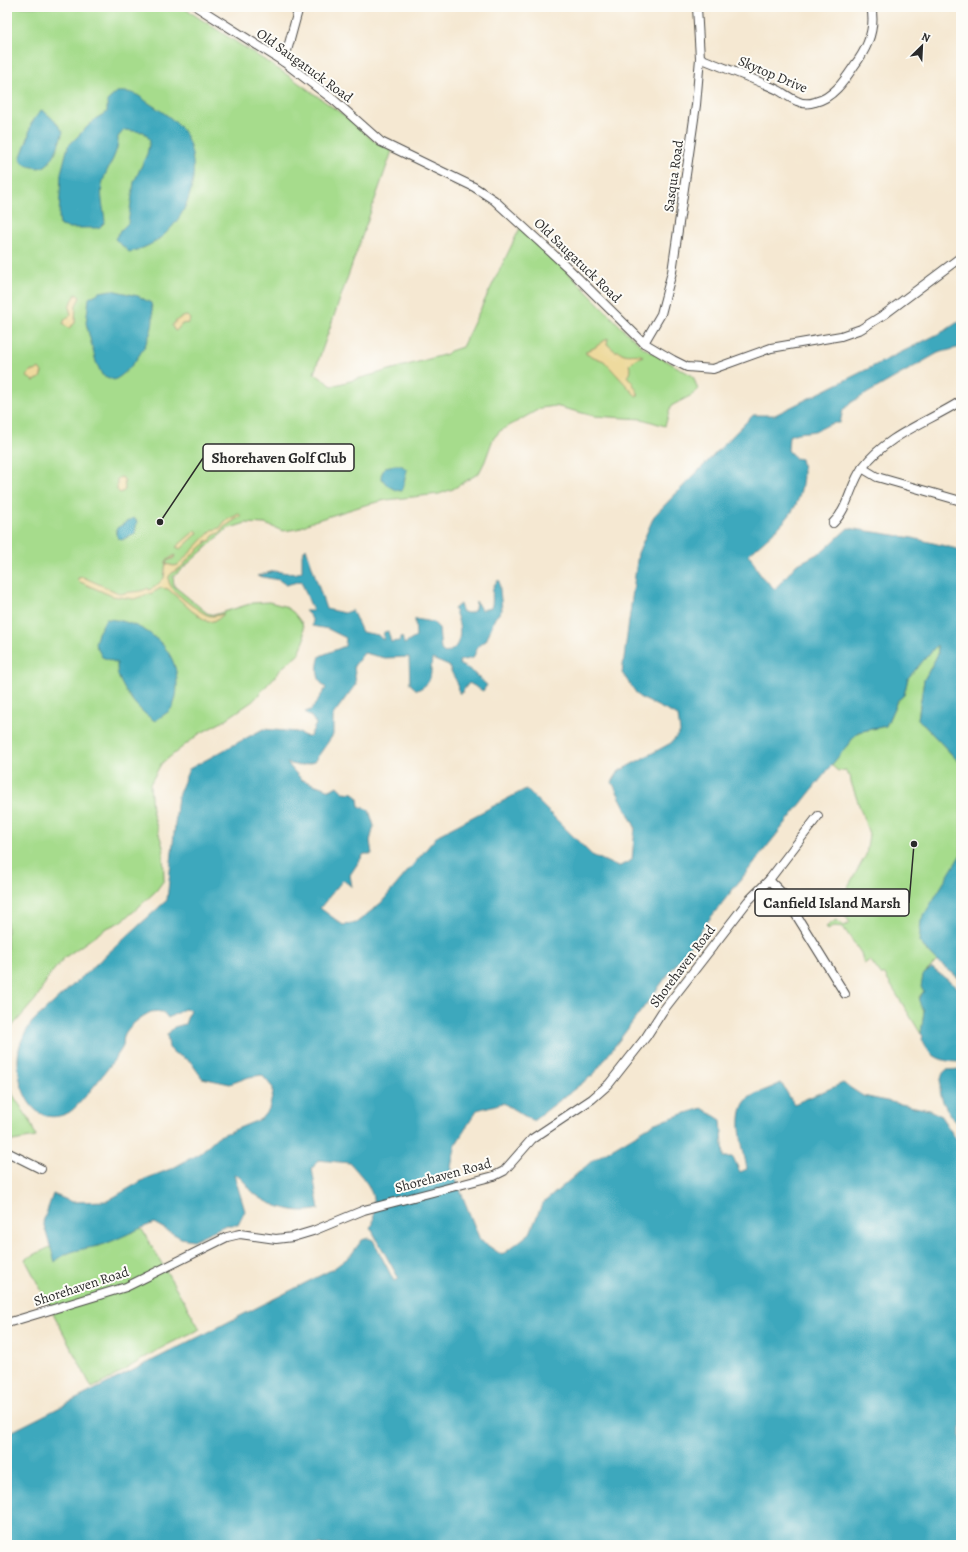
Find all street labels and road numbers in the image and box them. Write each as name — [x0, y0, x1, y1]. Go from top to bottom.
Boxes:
street label: Old Saugatuck Road — [253, 24, 357, 107]
street label: Skytop Drive — [735, 51, 810, 98]
street label: Sasqua Road — [659, 138, 688, 213]
street label: Old Saugatuck Road — [530, 214, 626, 307]
street label: Shorehaven Road — [645, 921, 720, 1011]
street label: Shorehaven Road — [393, 1153, 494, 1197]
street label: Shorehaven Road — [31, 1262, 132, 1311]

